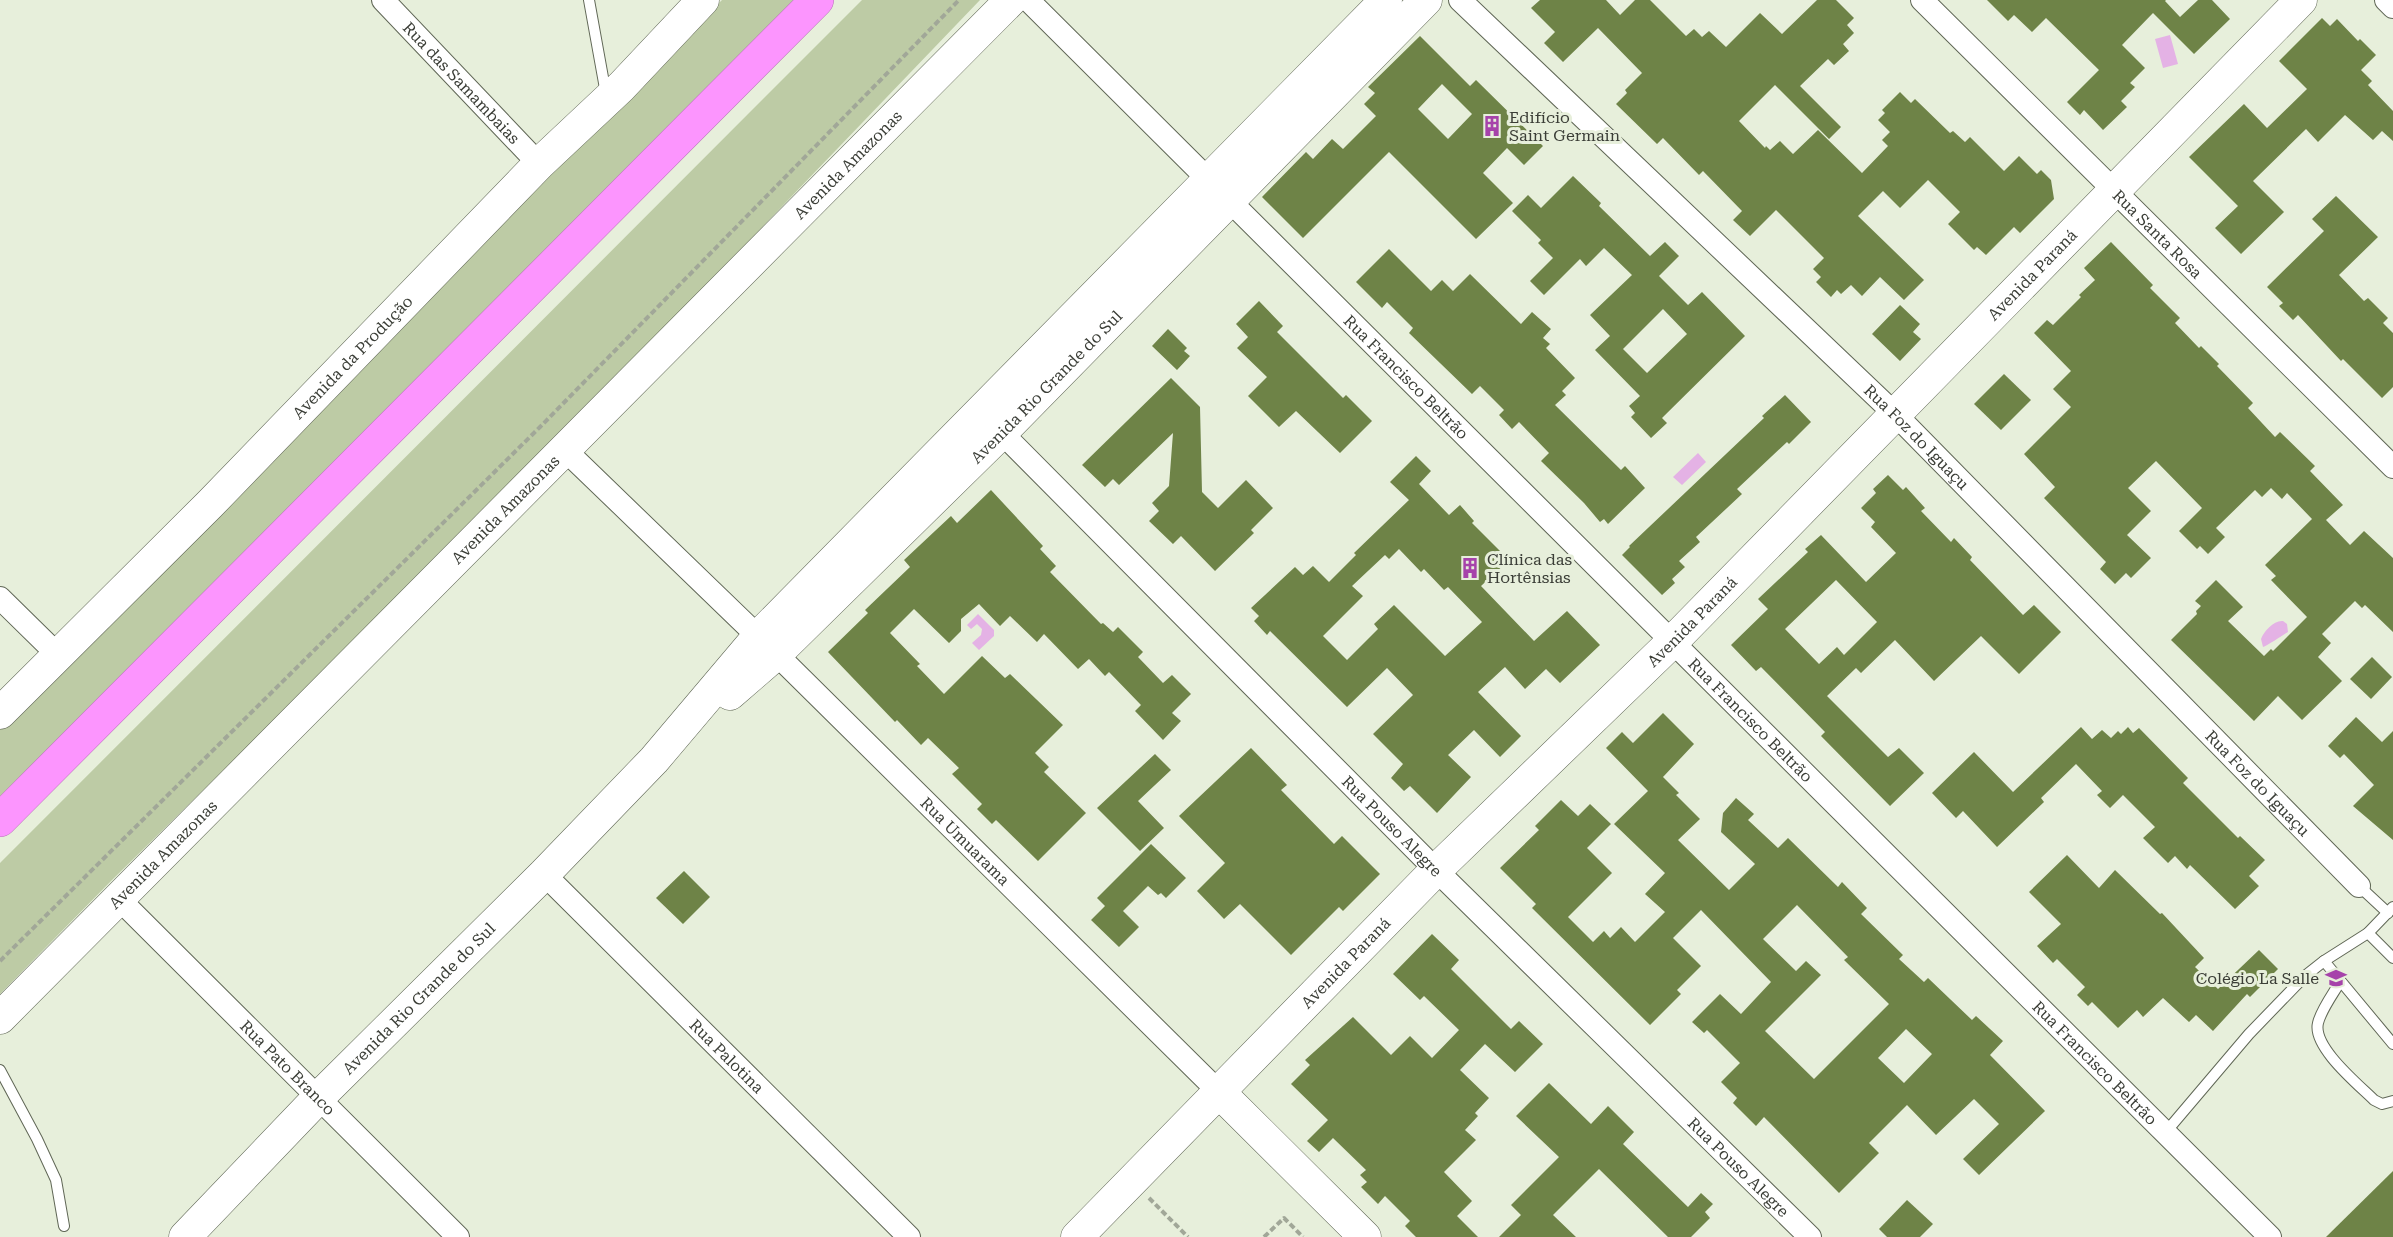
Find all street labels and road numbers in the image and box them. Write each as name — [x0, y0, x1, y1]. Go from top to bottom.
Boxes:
street label: Rua das Samambaias — [399, 18, 524, 148]
street label: Avenida Amazonas — [790, 106, 906, 223]
street label: Rua Santa Rosa — [2109, 185, 2207, 282]
street label: Avenida Paraná — [1983, 225, 2081, 324]
street label: Avenida da Produção — [288, 291, 416, 422]
street label: Avenida Rio Grande do Sul — [967, 306, 1126, 467]
street label: Rua Francisco Beltrão — [1340, 311, 1473, 443]
street label: Rua Foz do Iguaçu — [1860, 380, 1973, 493]
street label: Avenida Amazonas — [447, 451, 563, 568]
street label: Avenida Paraná — [1643, 572, 1741, 671]
street label: Rua Francisco Beltrão — [1684, 654, 1817, 786]
street label: Rua Foz do Iguaçu — [2202, 726, 2314, 840]
street label: Rua Pouso Alegre — [1338, 772, 1446, 880]
street label: Rua Umuarama — [917, 793, 1014, 889]
street label: Avenida Amazonas — [105, 796, 221, 912]
street label: Avenida Paraná — [1297, 913, 1394, 1012]
street label: Avenida Rio Grande do Sul — [338, 919, 499, 1078]
street label: Rua Francisco Beltrão — [2029, 997, 2161, 1129]
street label: Rua Palotina — [686, 1015, 768, 1097]
street label: Rua Pato Branco — [236, 1016, 340, 1119]
street label: Rua Pouso Alegre — [1684, 1113, 1793, 1221]

